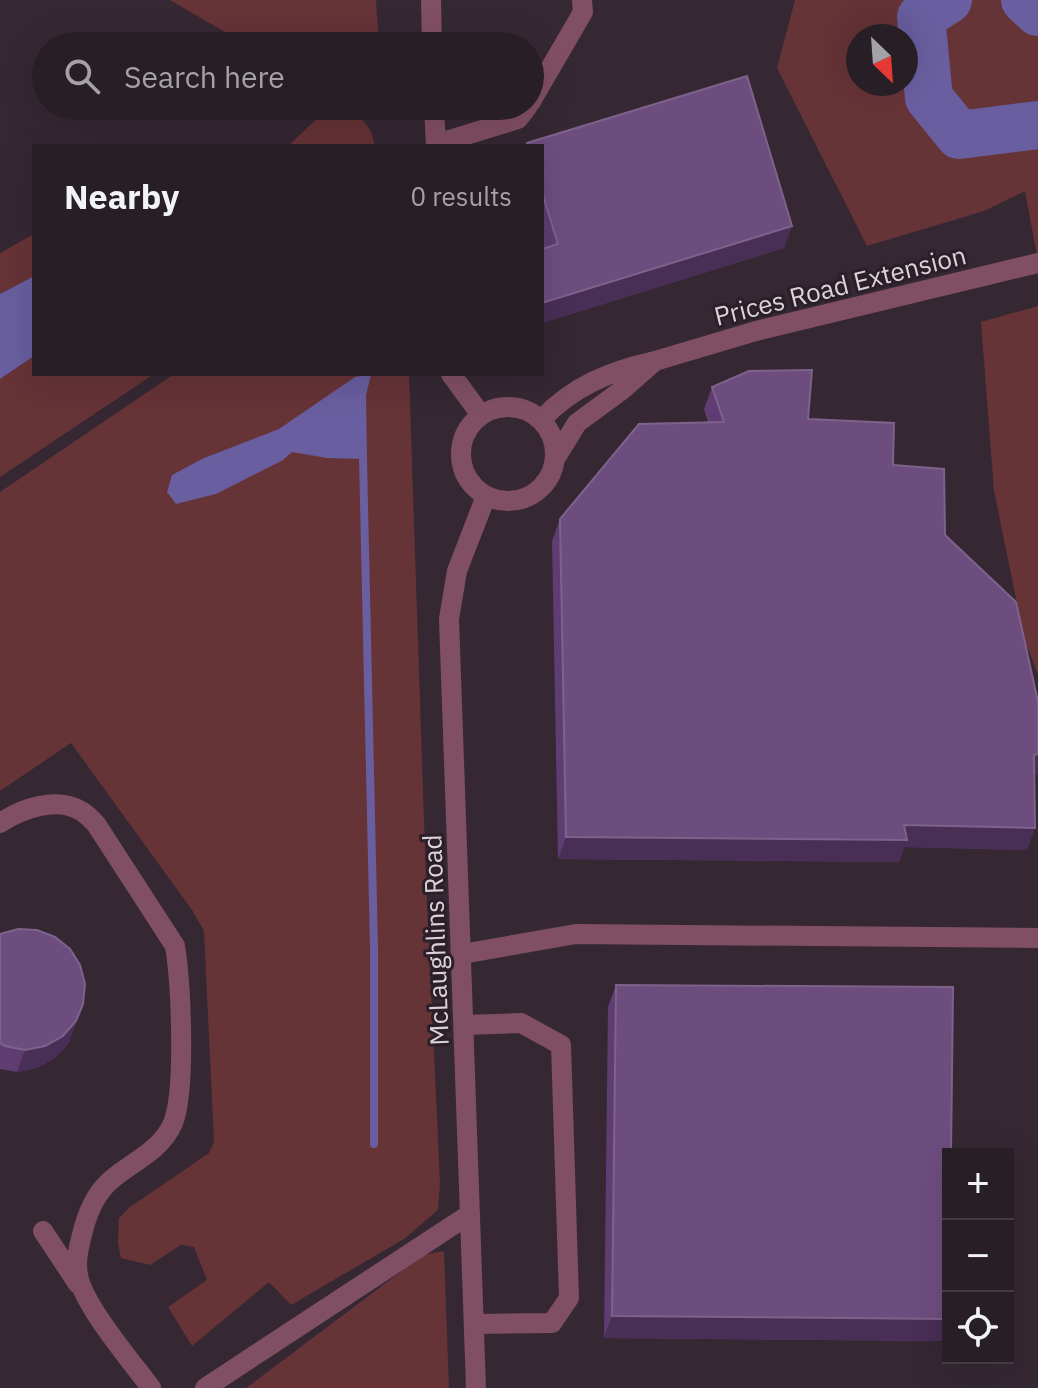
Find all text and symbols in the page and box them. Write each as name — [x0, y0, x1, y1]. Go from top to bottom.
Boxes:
north arrow — [846, 24, 918, 96]
search box — [32, 32, 544, 120]
icon: search — [60, 54, 104, 98]
text: Search here — [124, 57, 285, 96]
text: Nearby — [64, 174, 179, 218]
text: 0 results — [410, 179, 512, 213]
street label: Prices Road Extension — [711, 237, 969, 333]
street label: McLaughlins Road — [414, 834, 456, 1046]
map controls — [942, 1148, 1014, 1364]
button: + — [942, 1148, 1014, 1220]
button: − — [942, 1220, 1014, 1292]
button: locate — [942, 1292, 1014, 1364]

